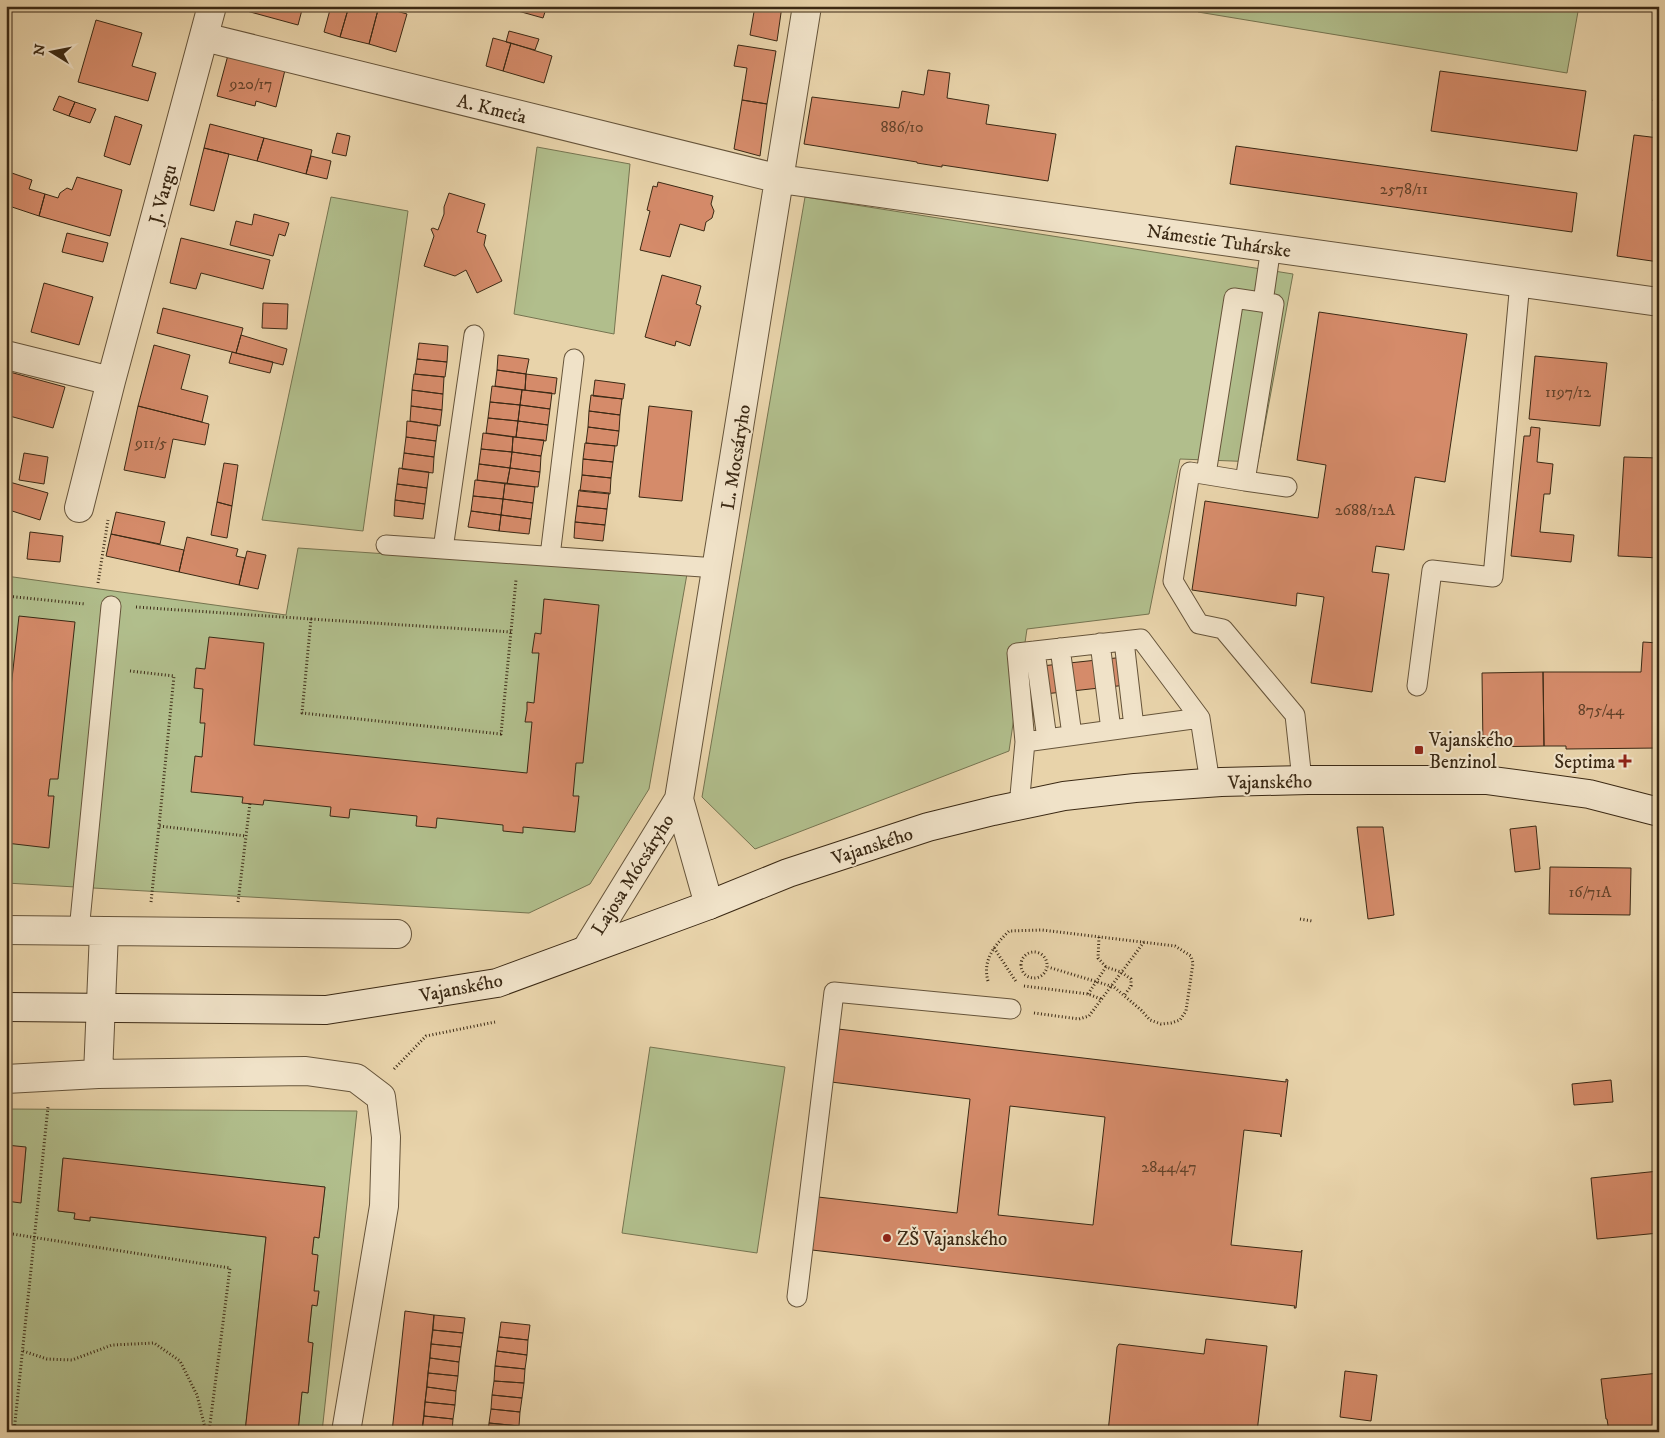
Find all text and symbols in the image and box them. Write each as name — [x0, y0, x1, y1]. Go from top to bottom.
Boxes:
north arrow — [28, 28, 78, 78]
text: N — [30, 42, 50, 57]
house number: 920/17 — [228, 74, 273, 94]
street label: A. Kmeťa — [455, 90, 529, 129]
house number: 886/10 — [880, 117, 924, 137]
street label: J. Vargu — [144, 162, 182, 228]
house number: 2578/11 — [1380, 179, 1428, 199]
street label: Námestie Tuhárske — [1145, 220, 1292, 263]
house number: 1197/12 — [1545, 382, 1591, 402]
street label: L. Mocsáryho — [717, 403, 756, 512]
house number: 911/5 — [134, 433, 167, 453]
house number: 2688/12A — [1335, 500, 1396, 520]
house number: 875/44 — [1578, 700, 1625, 720]
place label: Vajanského Benzinol — [1428, 729, 1513, 774]
marker: Vajanského Benzinol — [1413, 744, 1425, 756]
place label: Septima — [1554, 751, 1615, 774]
marker: Septima — [1619, 755, 1631, 767]
street label: Vajanského — [1227, 770, 1312, 795]
street label: Lajosa Mócsáryho — [587, 810, 680, 939]
street label: Vajanského — [828, 822, 916, 871]
house number: 16/71A — [1569, 882, 1612, 902]
street label: Vajanského — [417, 969, 505, 1008]
house number: 2844/47 — [1141, 1157, 1197, 1177]
place label: ZŠ Vajanského — [897, 1226, 1007, 1251]
marker: ZŠ Vajanského — [881, 1232, 893, 1244]

